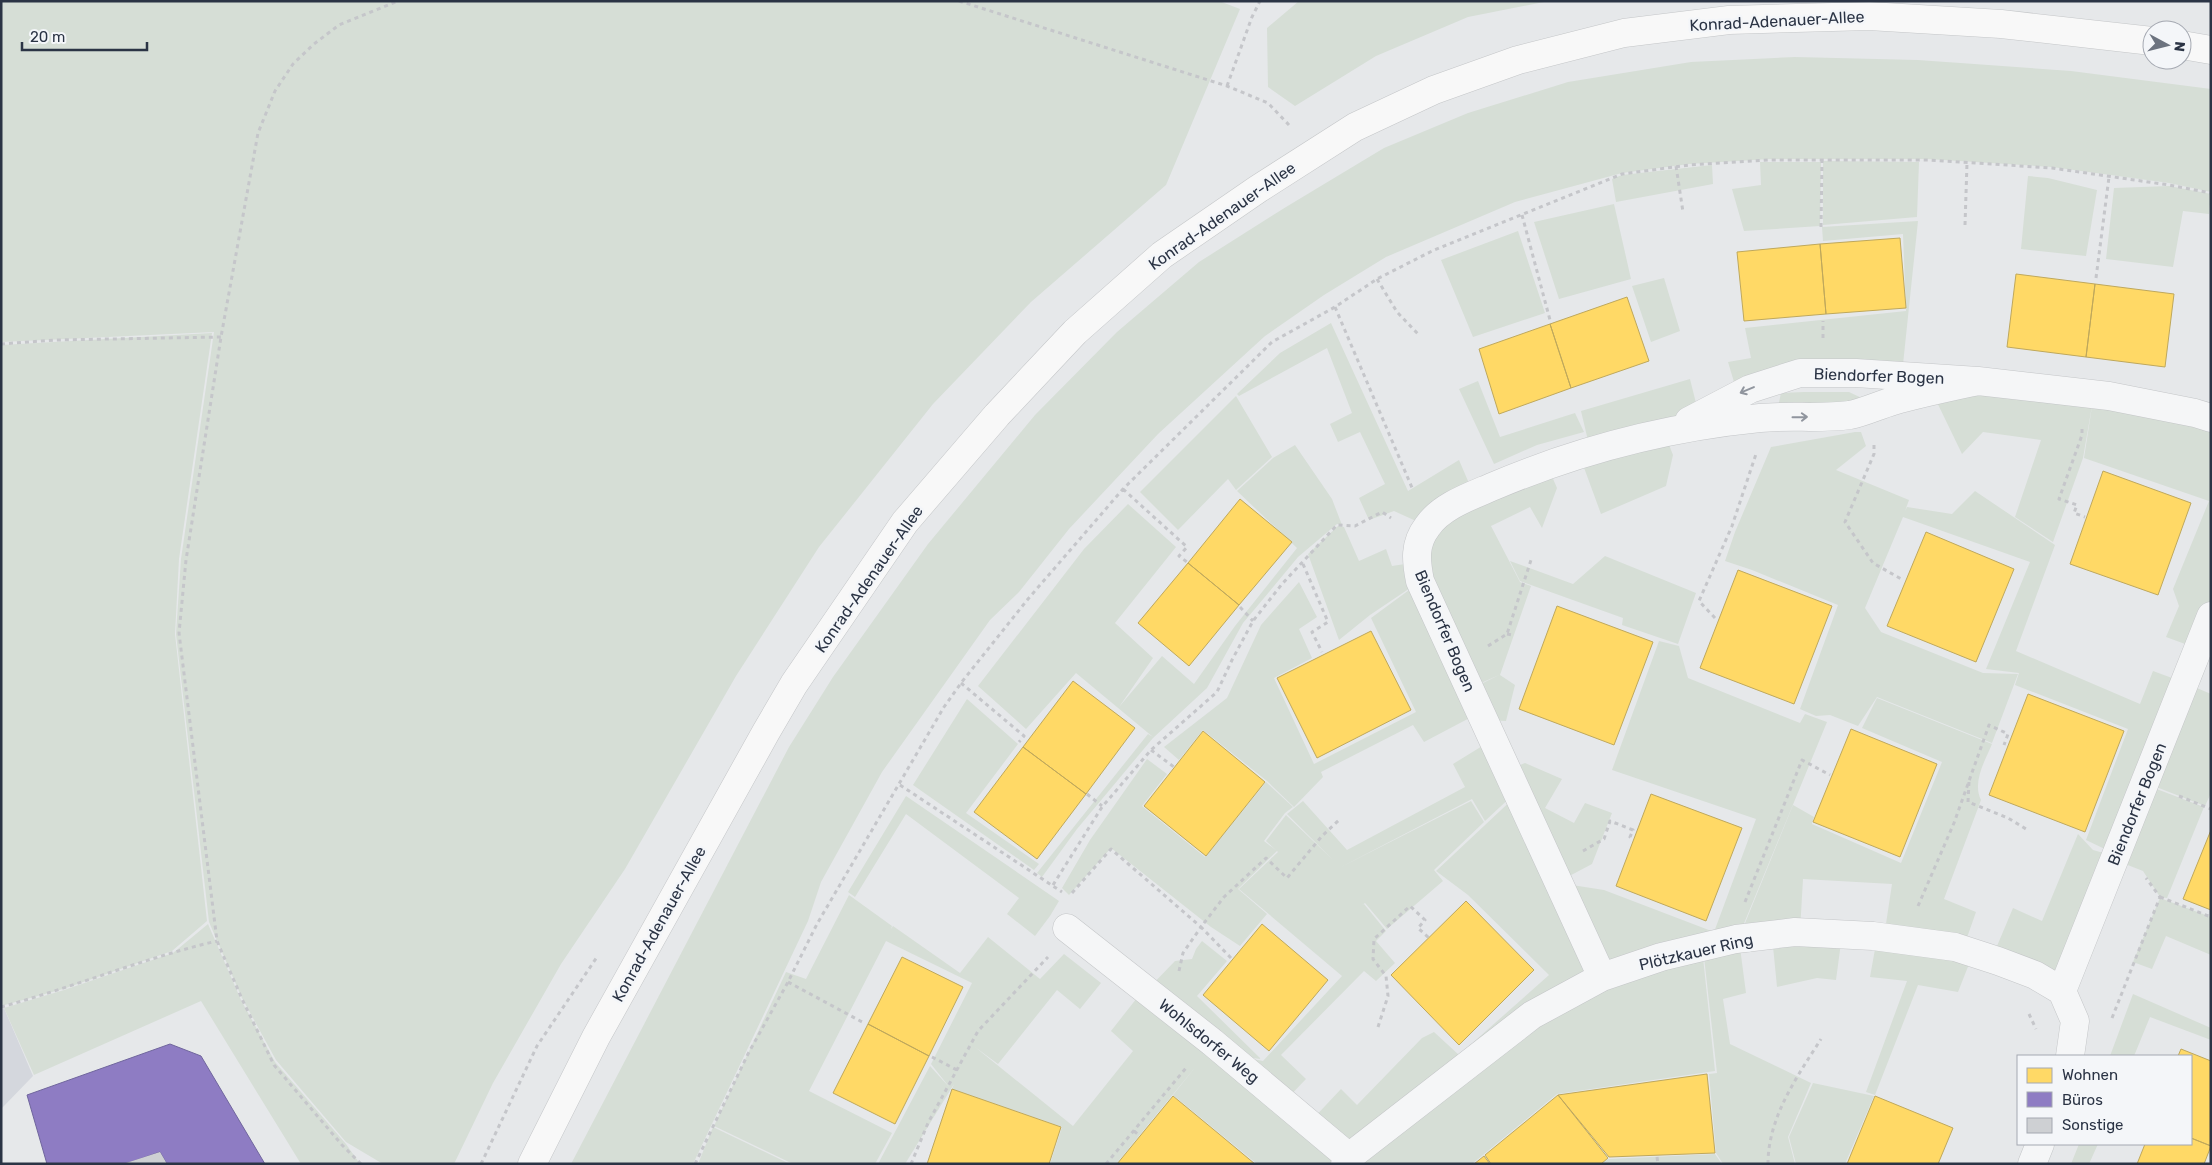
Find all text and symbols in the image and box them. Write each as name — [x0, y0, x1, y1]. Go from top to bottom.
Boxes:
street label: Konrad-Adenauer-Allee — [1689, 7, 1865, 35]
scale bar — [22, 20, 148, 52]
north arrow — [2142, 20, 2192, 70]
text: 20 m — [30, 28, 65, 46]
text: N — [2170, 40, 2188, 53]
street label: Konrad-Adenauer-Allee — [1145, 158, 1299, 274]
street label: Biendorfer Bogen — [1813, 364, 1945, 388]
one-way arrow — [1740, 386, 1755, 396]
one-way arrow — [1792, 413, 1808, 422]
street label: Konrad-Adenauer-Allee — [811, 502, 927, 656]
street label: Biendorfer Bogen — [1411, 567, 1479, 695]
street label: Biendorfer Bogen — [2104, 740, 2170, 868]
street label: Konrad-Adenauer-Allee — [608, 843, 710, 1005]
street label: Plötzkauer Ring — [1637, 930, 1755, 974]
street label: Wohlsdorfer Weg — [1155, 995, 1263, 1087]
legend — [2017, 1055, 2192, 1145]
text: Wohnen — [2062, 1066, 2118, 1084]
text: Büros — [2062, 1091, 2103, 1109]
text: Sonstige — [2062, 1116, 2124, 1134]

